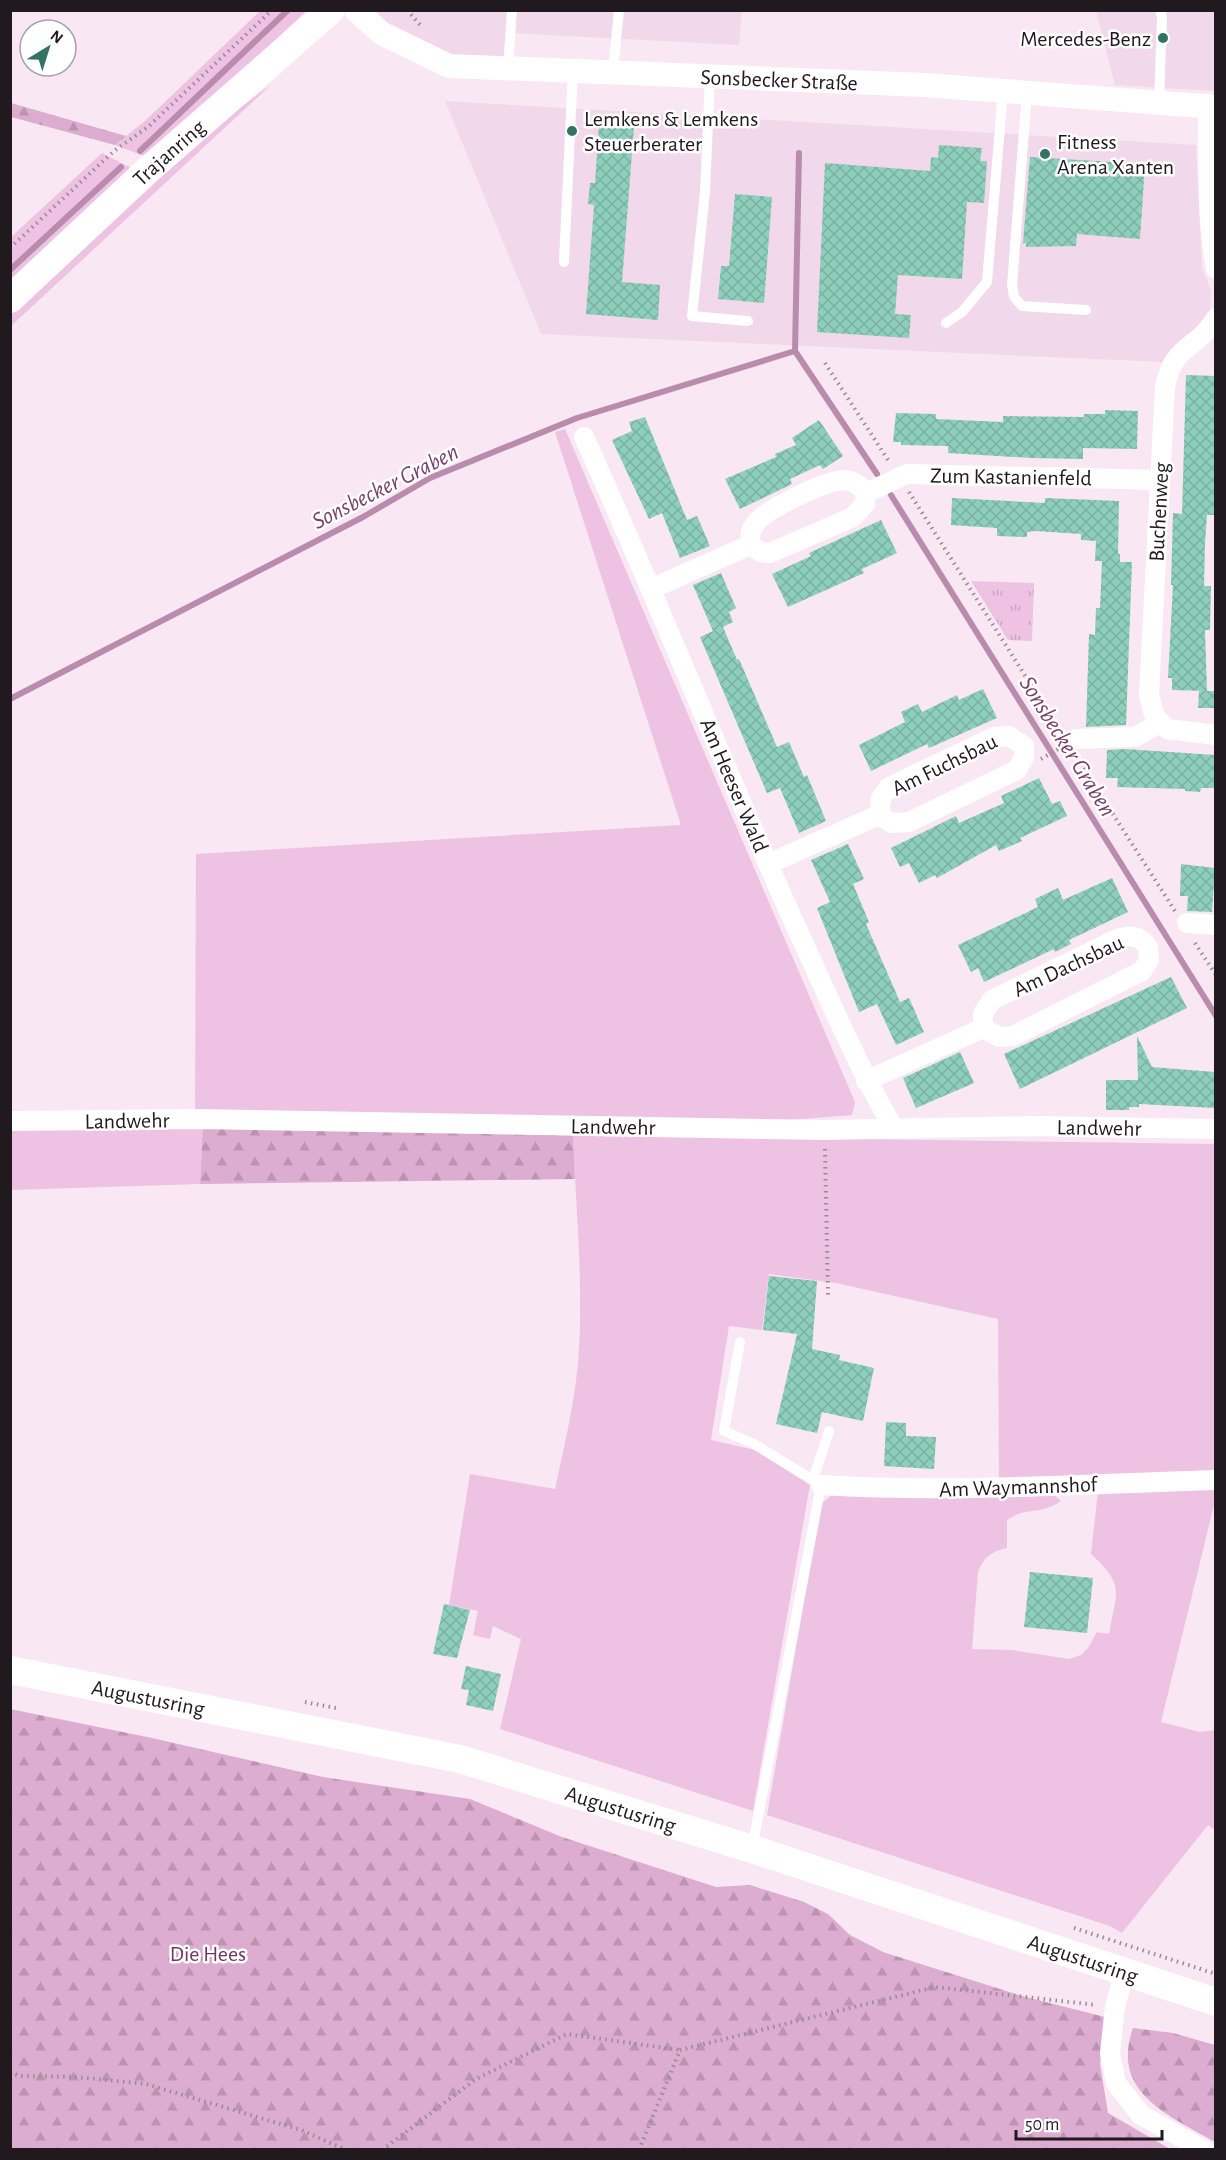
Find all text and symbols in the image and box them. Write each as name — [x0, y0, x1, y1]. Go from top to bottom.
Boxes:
north arrow — [18, 18, 78, 78]
text: N — [47, 27, 66, 47]
place label: Mercedes-Benz — [1020, 28, 1151, 50]
marker: Mercedes-Benz — [1156, 31, 1170, 45]
street label: Sonsbecker Straße — [700, 66, 858, 94]
place label: Lemkens & Lemkens Steuerberater — [584, 108, 758, 155]
street label: Trajanring — [129, 116, 210, 190]
marker: Lemkens & Lemkens Steuerberater — [565, 124, 579, 138]
place label: Fitness Arena Xanten — [1057, 131, 1174, 178]
marker: Fitness Arena Xanten — [1038, 147, 1052, 161]
water label: Sonsbecker Graben — [308, 440, 462, 534]
street label: Buchenweg — [1145, 462, 1173, 562]
street label: Zum Kastanienfeld — [930, 465, 1092, 489]
water label: Sonsbecker Graben — [1014, 672, 1120, 821]
street label: Am Heeser Wald — [696, 715, 772, 856]
street label: Am Fuchsbau — [888, 730, 1001, 800]
street label: Am Dachsbau — [1010, 931, 1127, 1001]
street label: Landwehr — [84, 1109, 170, 1133]
street label: Landwehr — [570, 1115, 656, 1139]
street label: Landwehr — [1056, 1116, 1142, 1140]
street label: Am Waymannshof — [939, 1473, 1099, 1501]
street label: Augustusring — [90, 1676, 207, 1720]
street label: Augustusring — [563, 1782, 679, 1837]
street label: Augustusring — [1025, 1931, 1141, 1988]
park label: Die Hees — [170, 1943, 246, 1965]
scale bar — [1016, 2103, 1162, 2141]
text: 50 m — [1025, 2116, 1059, 2134]

